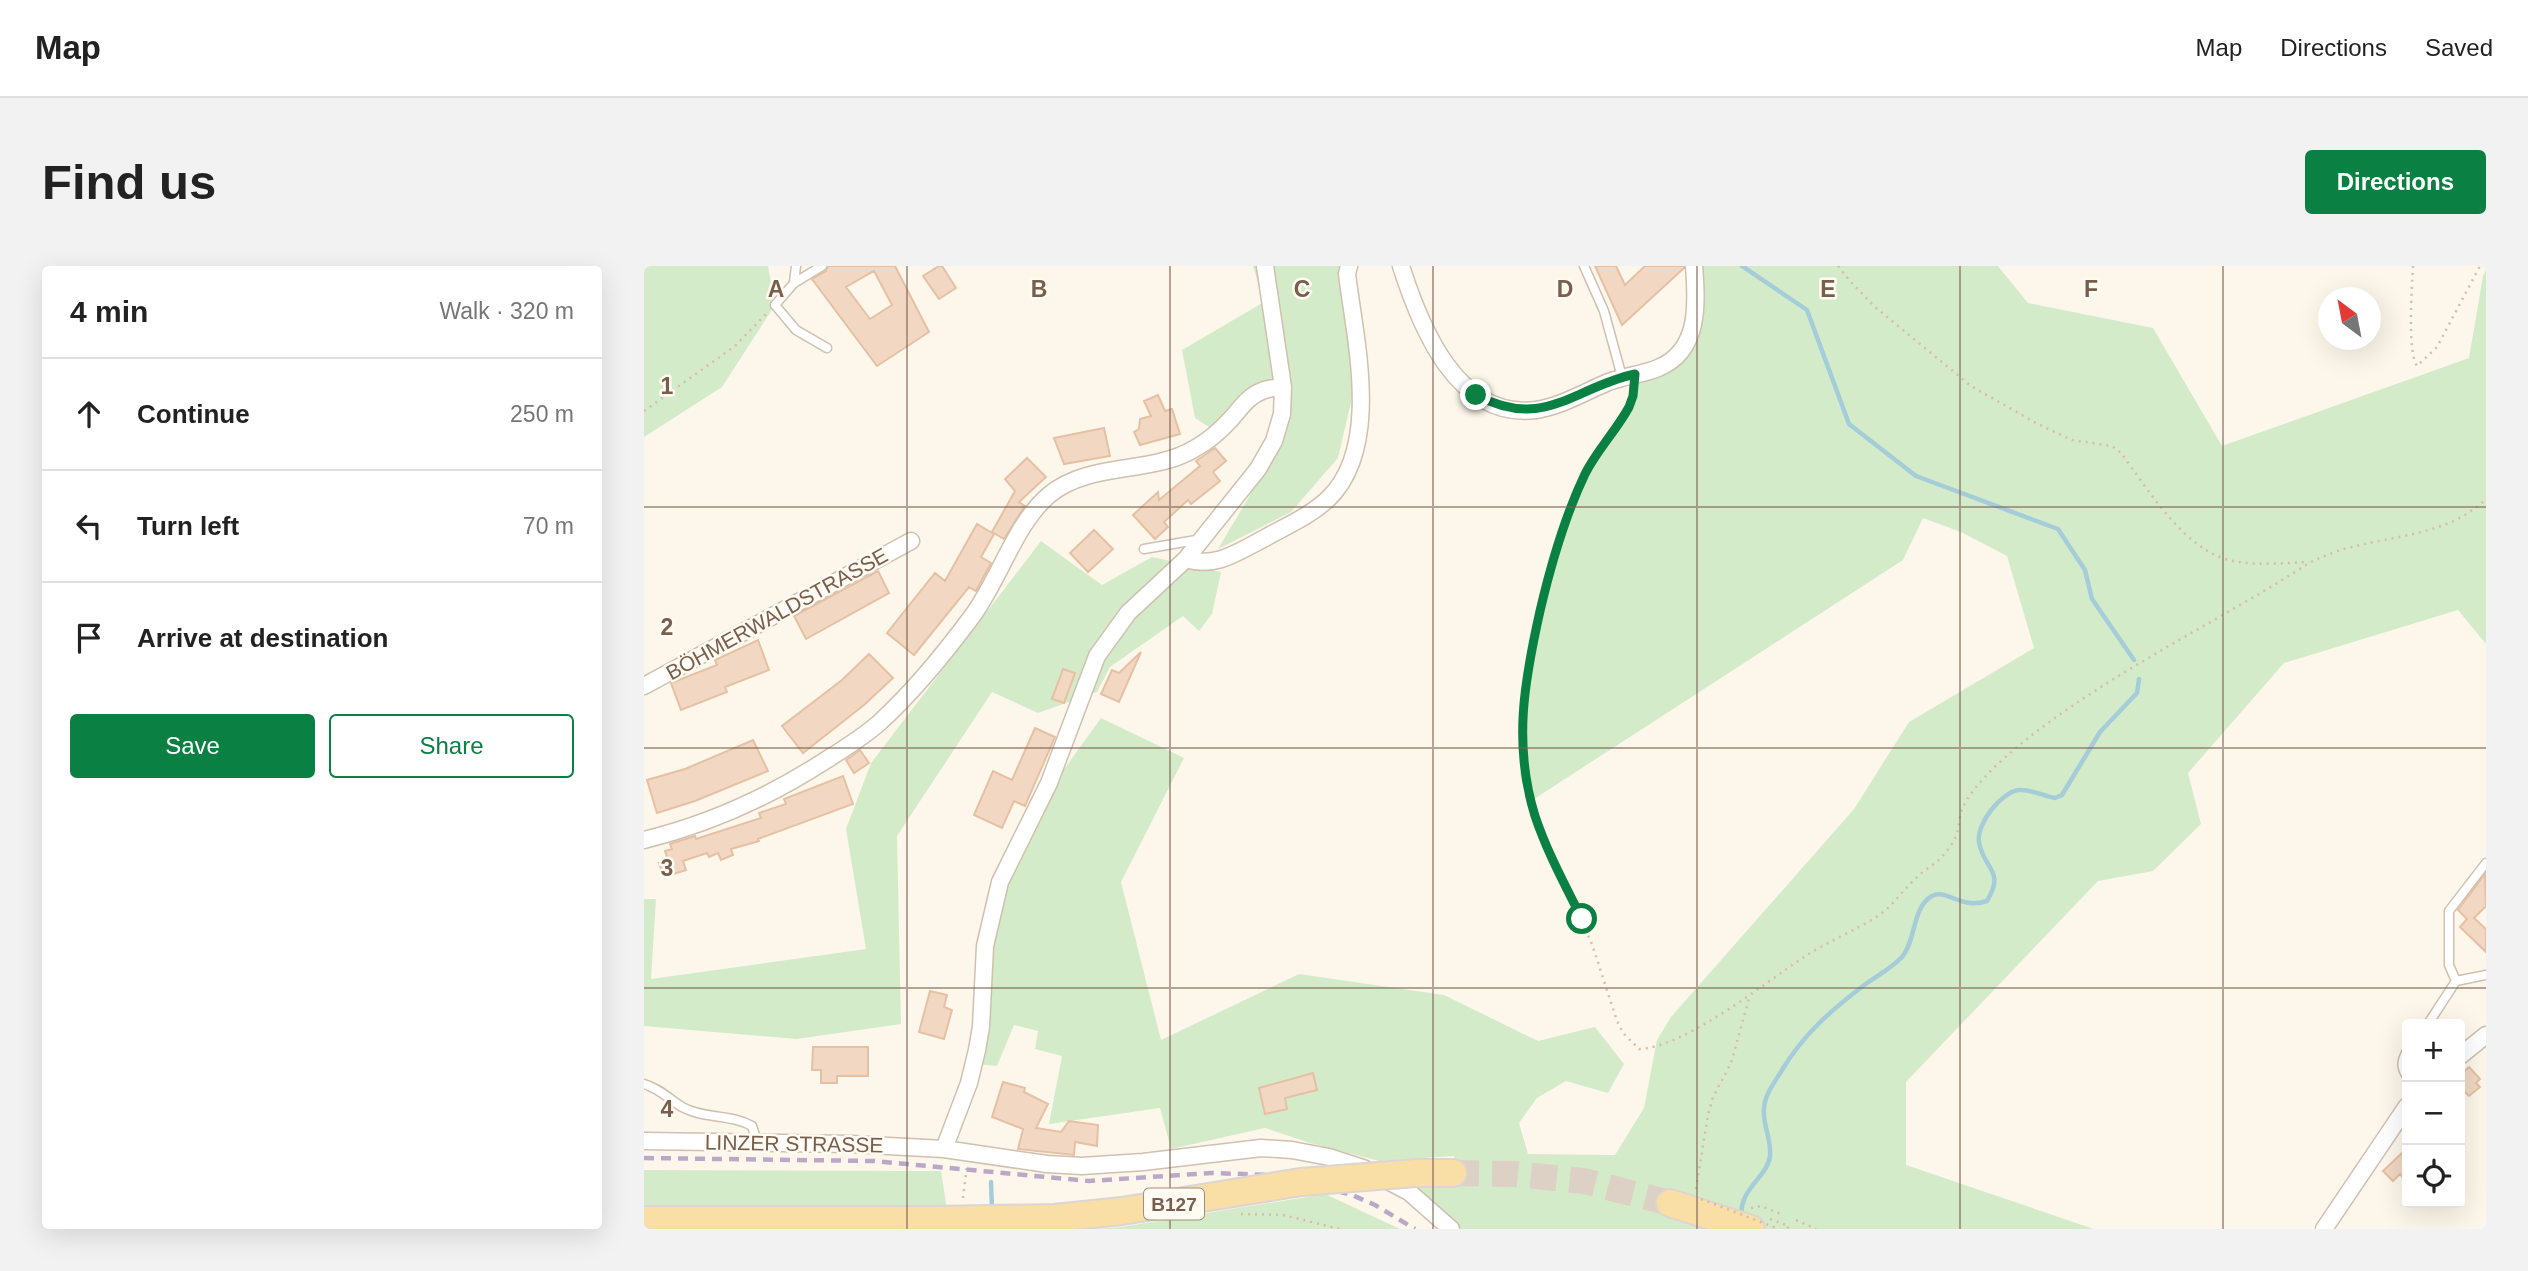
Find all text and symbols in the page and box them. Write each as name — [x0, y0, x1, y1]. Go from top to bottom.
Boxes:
text: Map — [35, 29, 101, 66]
text: Map — [2196, 34, 2242, 61]
text: Directions — [2280, 34, 2387, 61]
text: Saved — [2425, 34, 2493, 61]
button: Directions — [2305, 150, 2486, 214]
text: Find us — [42, 155, 216, 209]
text: A — [768, 276, 784, 302]
text: B — [1031, 276, 1047, 302]
text: C — [1294, 276, 1310, 302]
text: D — [1557, 276, 1573, 302]
text: E — [1820, 276, 1836, 302]
text: F — [2084, 276, 2098, 302]
north arrow — [2318, 287, 2381, 350]
text: 4 min — [70, 295, 148, 328]
text: Walk · 320 m — [439, 298, 574, 324]
text: 1 — [661, 373, 674, 399]
route end — [1460, 379, 1491, 410]
icon: ahead — [70, 395, 108, 433]
text: Continue — [137, 399, 250, 429]
text: 250 m — [510, 401, 574, 427]
icon: left — [70, 507, 108, 545]
text: Turn left — [137, 511, 239, 541]
text: 70 m — [523, 513, 574, 539]
street label: BÖHMERWALDSTRASSE — [662, 543, 892, 684]
text: 2 — [661, 614, 673, 640]
icon: arrive — [70, 619, 108, 657]
text: Arrive at destination — [137, 623, 388, 653]
button: Save — [70, 714, 315, 778]
button: Share — [329, 714, 574, 778]
text: 3 — [661, 855, 673, 881]
route start — [1566, 903, 1597, 934]
map controls — [2402, 1019, 2465, 1208]
button: + — [2402, 1019, 2465, 1082]
button: − — [2402, 1082, 2465, 1145]
text: 4 — [661, 1096, 674, 1122]
street label: LINZER STRASSE — [705, 1130, 883, 1157]
button: locate — [2402, 1145, 2465, 1208]
road number: B127 — [1144, 1188, 1204, 1220]

